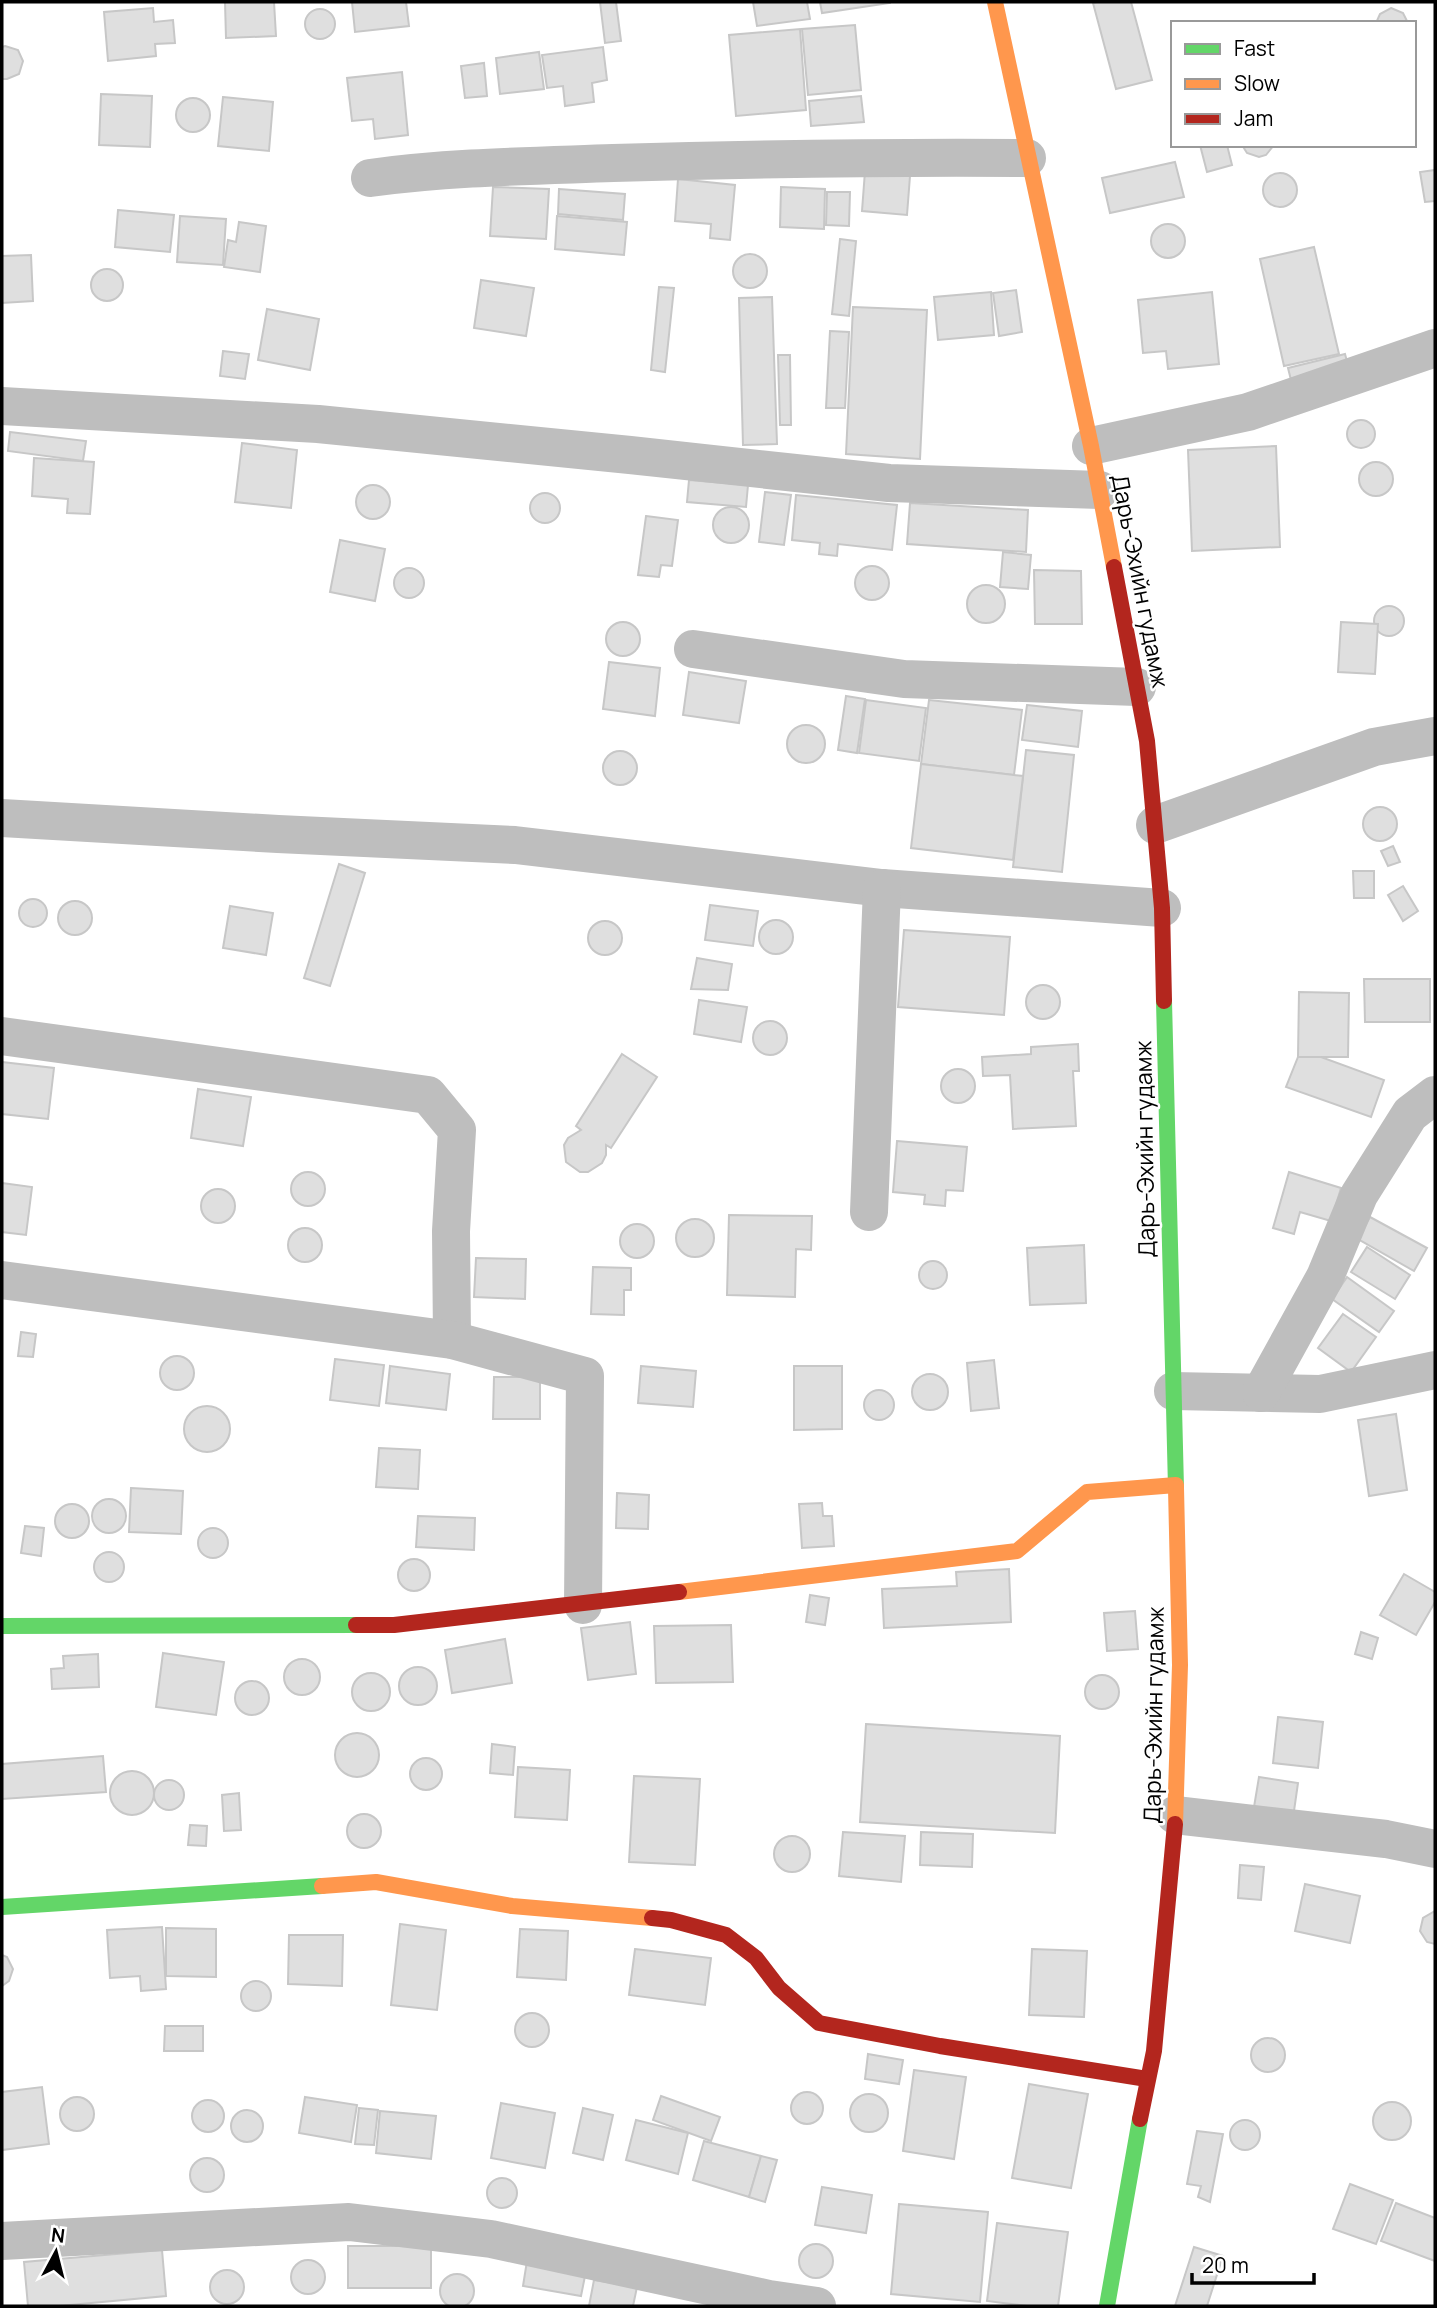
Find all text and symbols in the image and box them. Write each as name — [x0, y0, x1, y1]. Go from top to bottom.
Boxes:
legend — [1171, 21, 1416, 147]
text: Fast — [1234, 34, 1275, 62]
text: Slow — [1234, 69, 1280, 97]
text: Jam — [1234, 104, 1273, 132]
street label: Дарь-Эхийн гудамж — [1105, 471, 1177, 690]
street label: Дарь-Эхийн гудамж — [1126, 1040, 1162, 1258]
street label: Дарь-Эхийн гудамж — [1135, 1606, 1171, 1824]
north arrow — [21, 2217, 91, 2287]
text: N — [50, 2221, 66, 2249]
scale bar — [1192, 2242, 1314, 2286]
text: 20 m — [1202, 2251, 1249, 2279]

